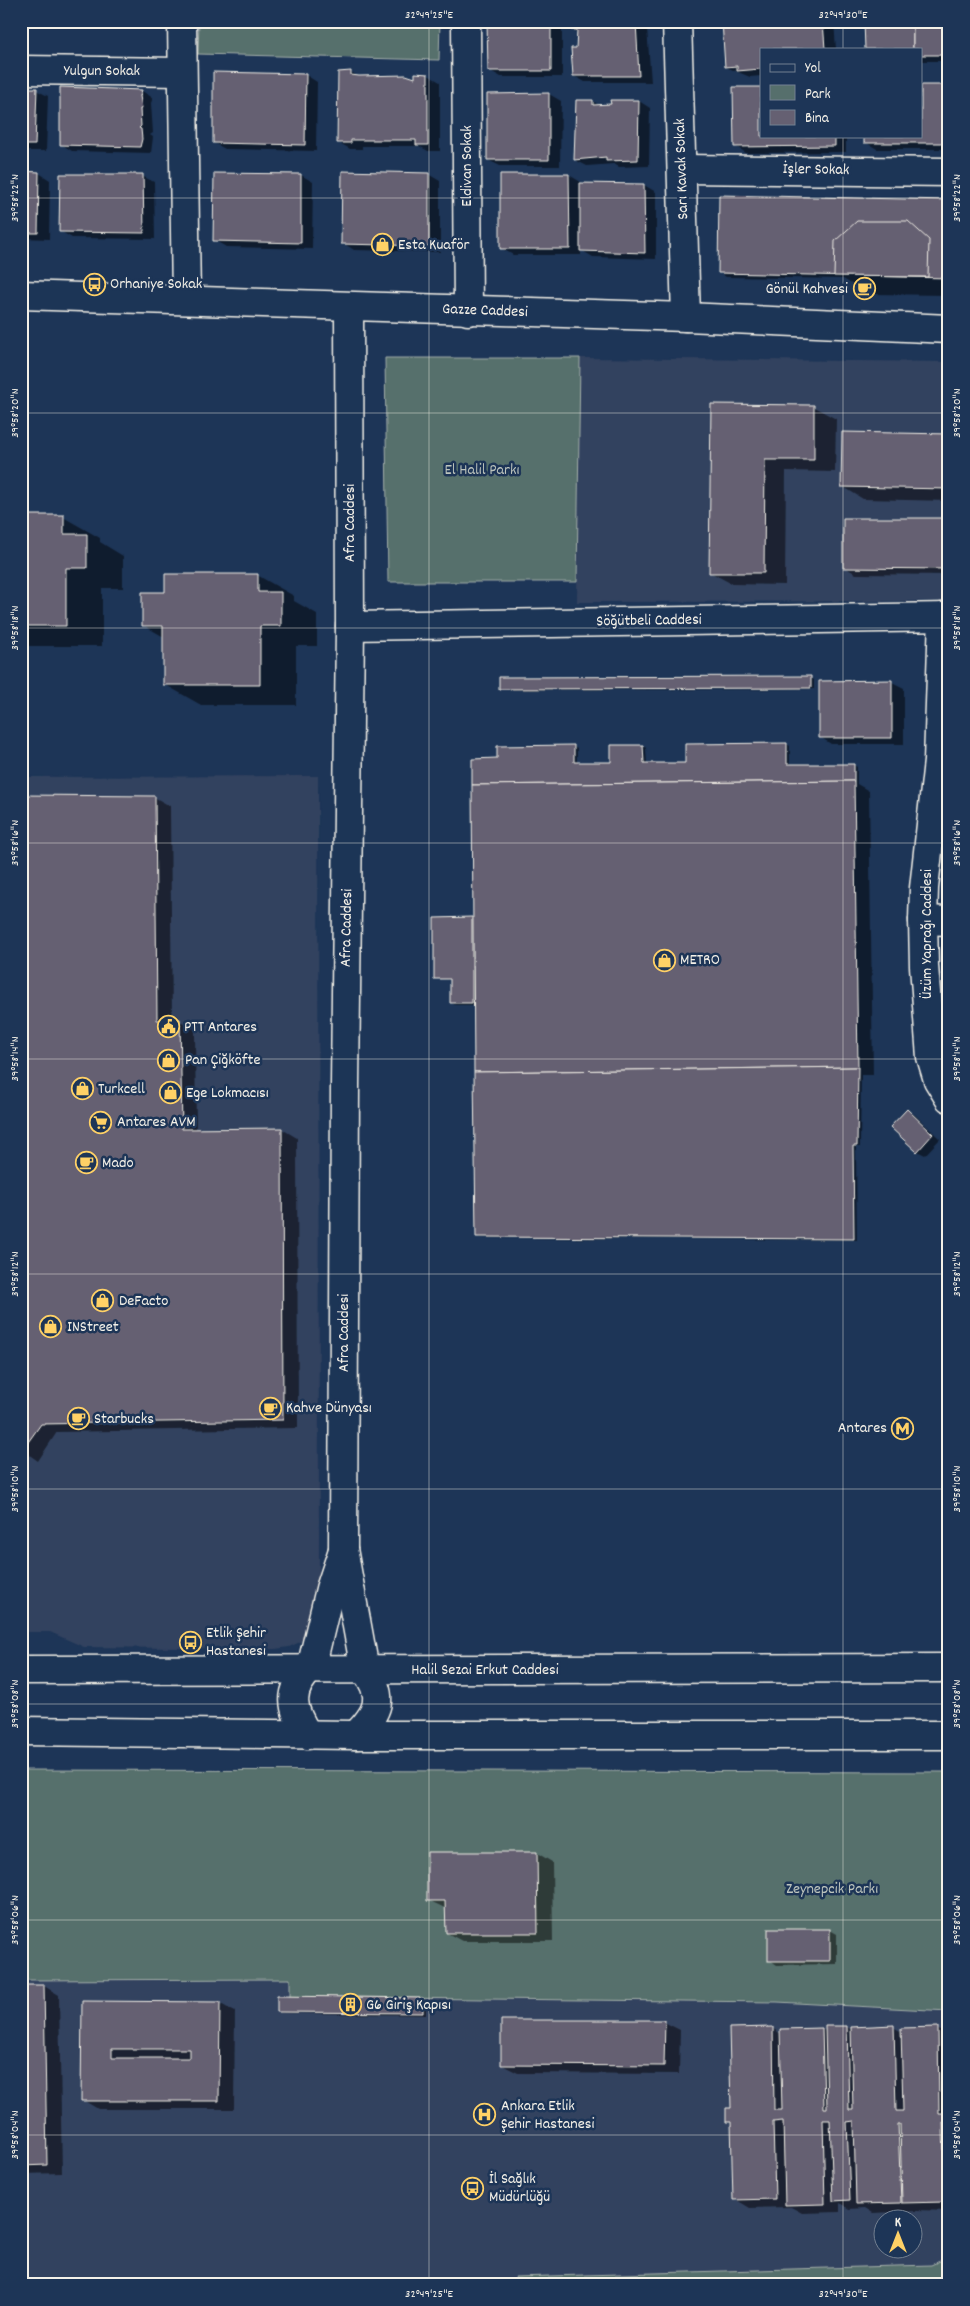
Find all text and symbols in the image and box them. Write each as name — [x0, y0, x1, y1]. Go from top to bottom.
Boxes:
text: 32°49'25"E — [405, 7, 453, 24]
text: 32°49'30"E — [819, 7, 868, 24]
legend — [760, 48, 922, 138]
text: Yol — [805, 58, 821, 80]
street label: Yulgun Sokak — [64, 60, 140, 83]
text: Park — [805, 84, 831, 106]
text: Bina — [805, 108, 830, 130]
street label: Sarı Kavak Sokak — [669, 118, 695, 220]
street label: Eldivan Sokak — [456, 125, 479, 207]
street label: İşler Sokak — [782, 158, 850, 182]
text: 39°58'22"N — [7, 174, 24, 222]
text: 39°58'22"N — [949, 174, 966, 222]
shop icon: Esta Kuaför — [370, 233, 394, 257]
place label: Esta Kuaför — [398, 234, 470, 257]
bus stop icon: Orhaniye Sokak — [82, 272, 106, 296]
place label: Orhaniye Sokak — [110, 273, 202, 296]
cafe icon: Gönül Kahvesi — [852, 277, 876, 301]
place label: Gönül Kahvesi — [765, 278, 848, 301]
street label: Gazze Caddesi — [442, 298, 528, 324]
text: 39°58'20"N — [7, 388, 24, 438]
text: 39°58'20"N — [949, 388, 966, 438]
park label: El Halil Parkı — [445, 459, 519, 482]
street label: Afra Caddesi — [339, 484, 362, 562]
text: 39°58'18"N — [7, 605, 24, 651]
text: 39°58'18"N — [949, 605, 966, 651]
street label: Söğütbeli Caddesi — [596, 609, 702, 633]
text: 39°58'16"N — [7, 820, 24, 866]
text: 39°58'16"N — [949, 820, 966, 866]
street label: Üzüm Yaprağı Caddesi — [916, 869, 939, 999]
street label: Afra Caddesi — [335, 888, 359, 967]
shop icon: METRO — [652, 948, 676, 972]
place label: METRO — [680, 949, 720, 972]
public building icon: PTT Antares — [156, 1015, 180, 1039]
place label: PTT Antares — [184, 1016, 257, 1039]
text: 39°58'14"N — [7, 1036, 24, 1082]
text: 39°58'14"N — [949, 1036, 966, 1082]
shop icon: Pan Çiğköfte — [157, 1048, 181, 1072]
place label: Pan Çiğköfte — [185, 1049, 260, 1072]
shop icon: Turkcell — [70, 1077, 94, 1101]
place label: Turkcell — [98, 1078, 145, 1101]
shop icon: Ege Lokmacısı — [158, 1081, 182, 1105]
place label: Ege Lokmacısı — [186, 1082, 269, 1105]
supermarket icon: Antares AVM — [89, 1110, 113, 1134]
place label: Antares AVM — [117, 1111, 196, 1134]
cafe icon: Mado — [74, 1151, 98, 1175]
place label: Mado — [102, 1152, 134, 1175]
text: 39°58'12"N — [7, 1251, 24, 1297]
text: 39°58'12"N — [949, 1251, 966, 1297]
shop icon: DeFacto — [91, 1289, 115, 1313]
place label: DeFacto — [119, 1290, 168, 1313]
street label: Afra Caddesi — [333, 1294, 356, 1372]
shop icon: INStreet — [39, 1315, 63, 1339]
place label: INStreet — [67, 1316, 119, 1339]
cafe icon: Kahve Dünyası — [258, 1396, 282, 1420]
place label: Kahve Dünyası — [286, 1397, 372, 1420]
cafe icon: Starbucks — [66, 1407, 90, 1431]
place label: Starbucks — [94, 1408, 154, 1431]
metro station icon: Antares — [891, 1416, 915, 1440]
place label: Antares — [838, 1417, 887, 1440]
text: 39°58'10"N — [7, 1466, 24, 1512]
text: 39°58'10"N — [949, 1466, 966, 1512]
place label: Etlik Şehir Hastanesi — [206, 1622, 266, 1663]
bus stop icon: Etlik Şehir Hastanesi — [178, 1630, 202, 1654]
street label: Halil Sezai Erkut Caddesi — [411, 1659, 559, 1682]
text: 39°58'08"N — [7, 1679, 24, 1728]
text: 39°58'08"N — [949, 1679, 966, 1728]
park label: Zeynepcik Parkı — [786, 1878, 878, 1901]
text: 39°58'06"N — [7, 1895, 24, 1945]
text: 39°58'06"N — [949, 1895, 966, 1945]
building icon: G6 Giriş Kapısı — [338, 1993, 362, 2017]
place label: G6 Giriş Kapısı — [366, 1994, 451, 2017]
place label: Ankara Etlik Şehir Hastanesi — [501, 2095, 594, 2136]
hospital icon: Ankara Etlik Şehir Hastanesi — [473, 2103, 497, 2127]
text: 39°58'04"N — [7, 2110, 24, 2160]
text: 39°58'04"N — [949, 2110, 966, 2160]
place label: İl Sağlık Müdürlüğü — [489, 2168, 550, 2209]
bus stop icon: İl Sağlık Müdürlüğü — [461, 2176, 485, 2200]
north arrow — [872, 2208, 922, 2258]
text: K — [895, 2213, 902, 2233]
text: 32°49'25"E — [405, 2286, 453, 2303]
text: 32°49'30"E — [819, 2286, 868, 2303]

